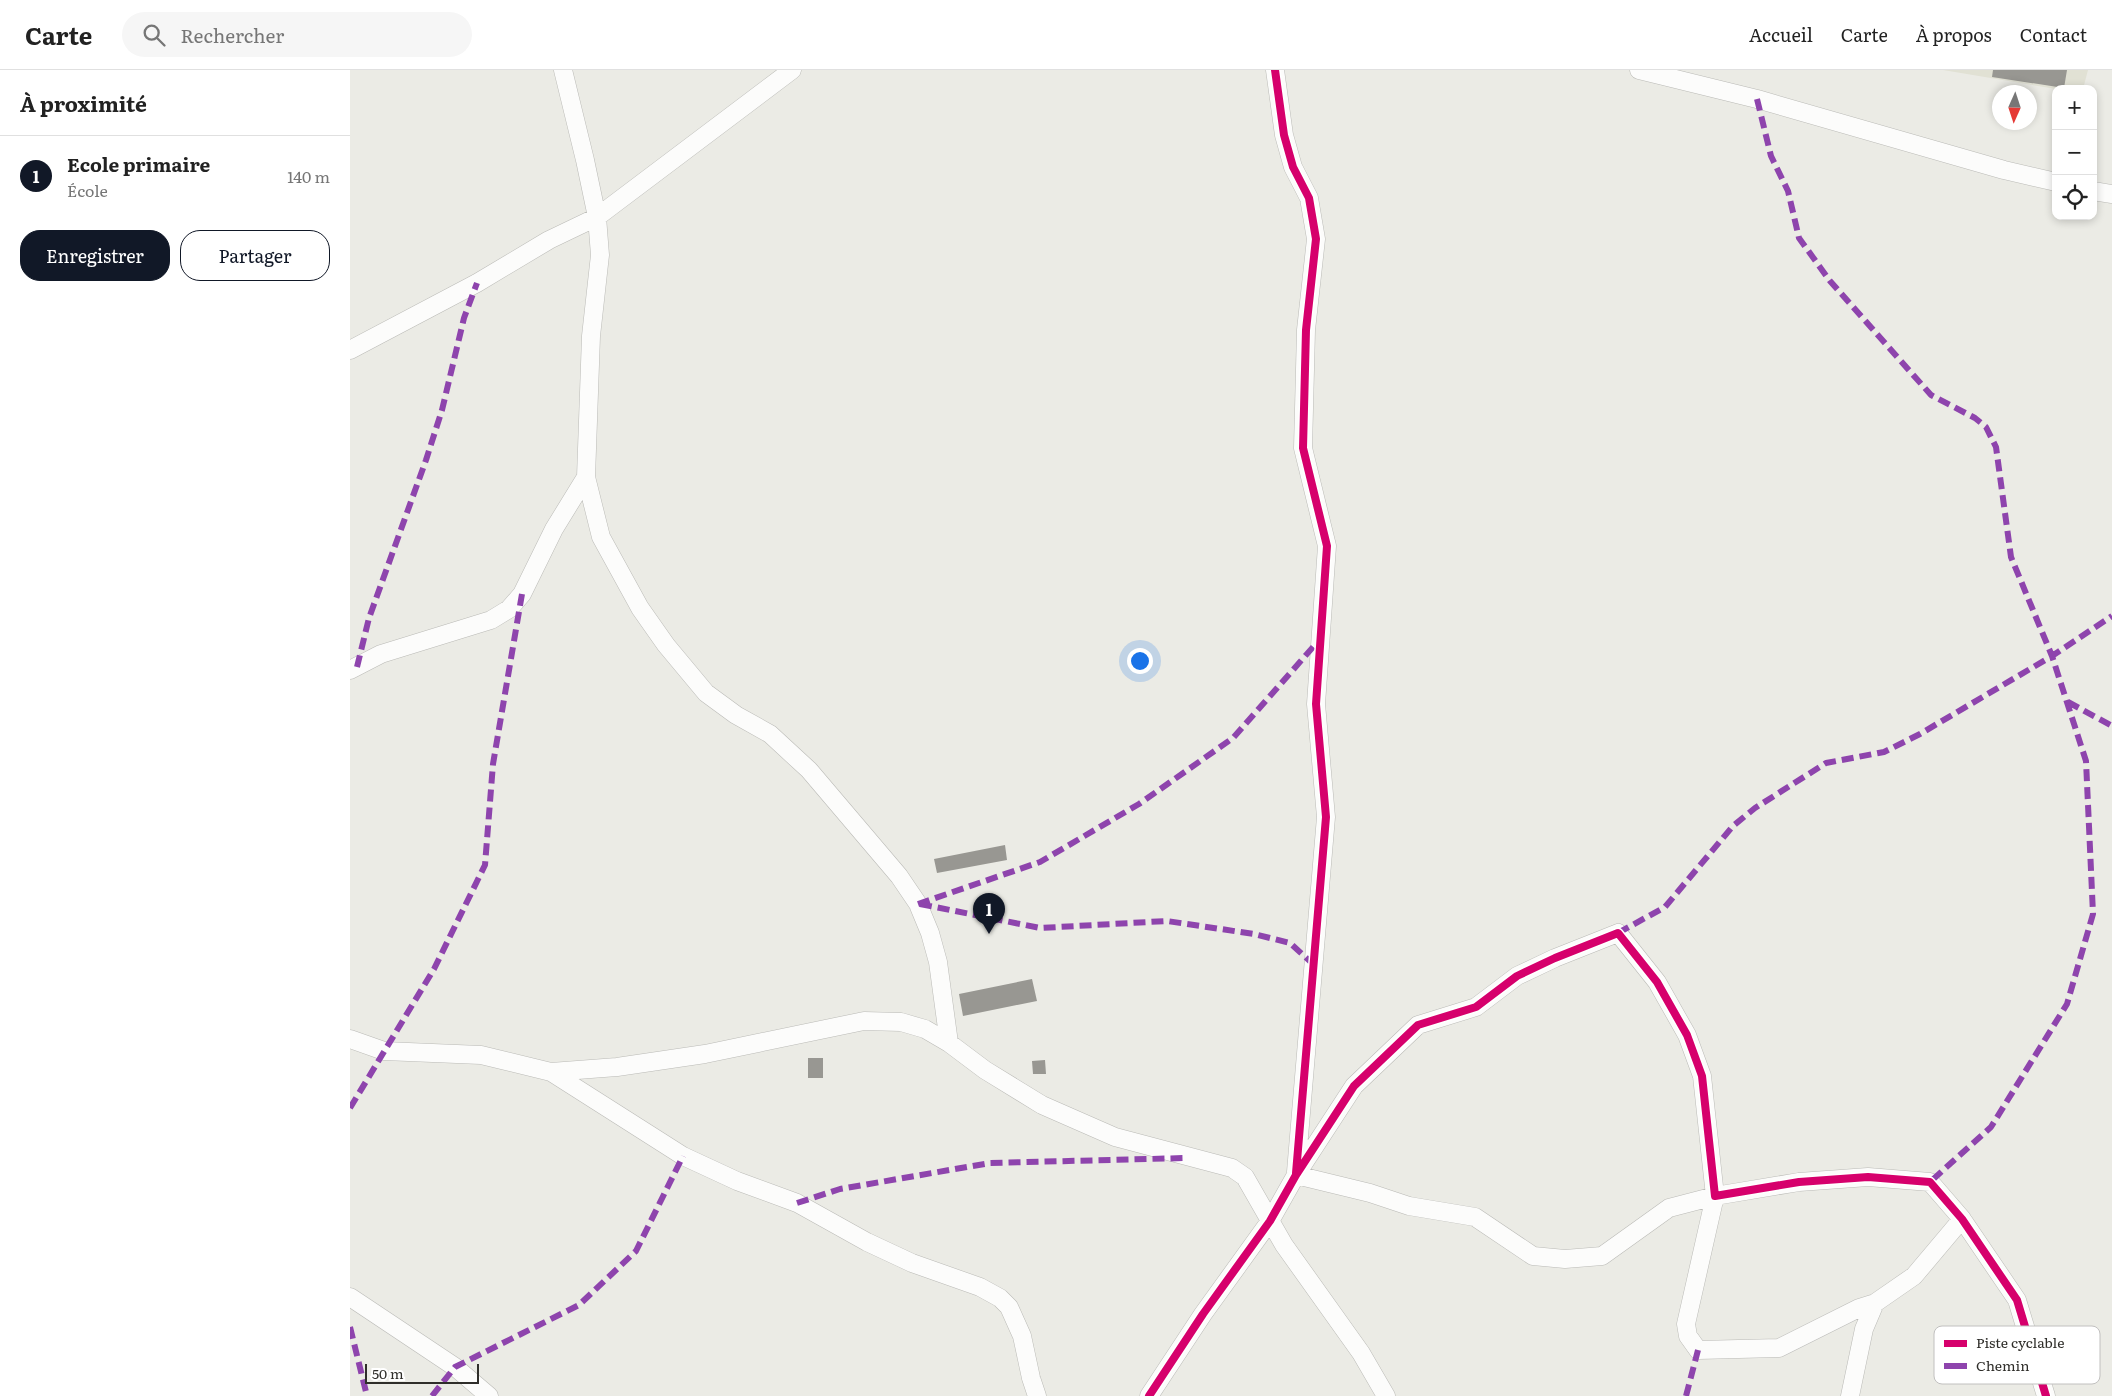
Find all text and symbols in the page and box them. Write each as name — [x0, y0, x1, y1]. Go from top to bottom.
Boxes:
search box — [122, 12, 472, 57]
text: Carte — [25, 17, 92, 52]
icon: search — [140, 21, 168, 49]
text: Rechercher — [180, 21, 284, 49]
text: Accueil — [1749, 21, 1813, 48]
text: Carte — [1841, 21, 1888, 48]
text: À propos — [1916, 21, 1992, 48]
text: Contact — [2020, 21, 2087, 48]
north arrow — [1992, 85, 2037, 130]
map controls — [2052, 85, 2097, 220]
button: + — [2052, 85, 2097, 130]
text: À proximité — [20, 87, 147, 118]
button: − — [2052, 130, 2097, 175]
text: Ecole primaire — [67, 150, 210, 178]
text: 1 — [33, 164, 39, 188]
text: 140 m — [287, 164, 330, 188]
button: locate — [2052, 175, 2097, 220]
text: École — [67, 178, 108, 202]
button: Enregistrer — [20, 230, 170, 281]
button: Partager — [180, 230, 330, 281]
your location — [1127, 648, 1153, 674]
pin: 1 — [973, 893, 1005, 934]
legend — [1934, 1326, 2100, 1384]
text: Piste cyclable — [1976, 1332, 2064, 1352]
text: Chemin — [1976, 1355, 2029, 1375]
scale bar — [365, 1361, 479, 1384]
text: 50 m — [372, 1363, 404, 1383]

